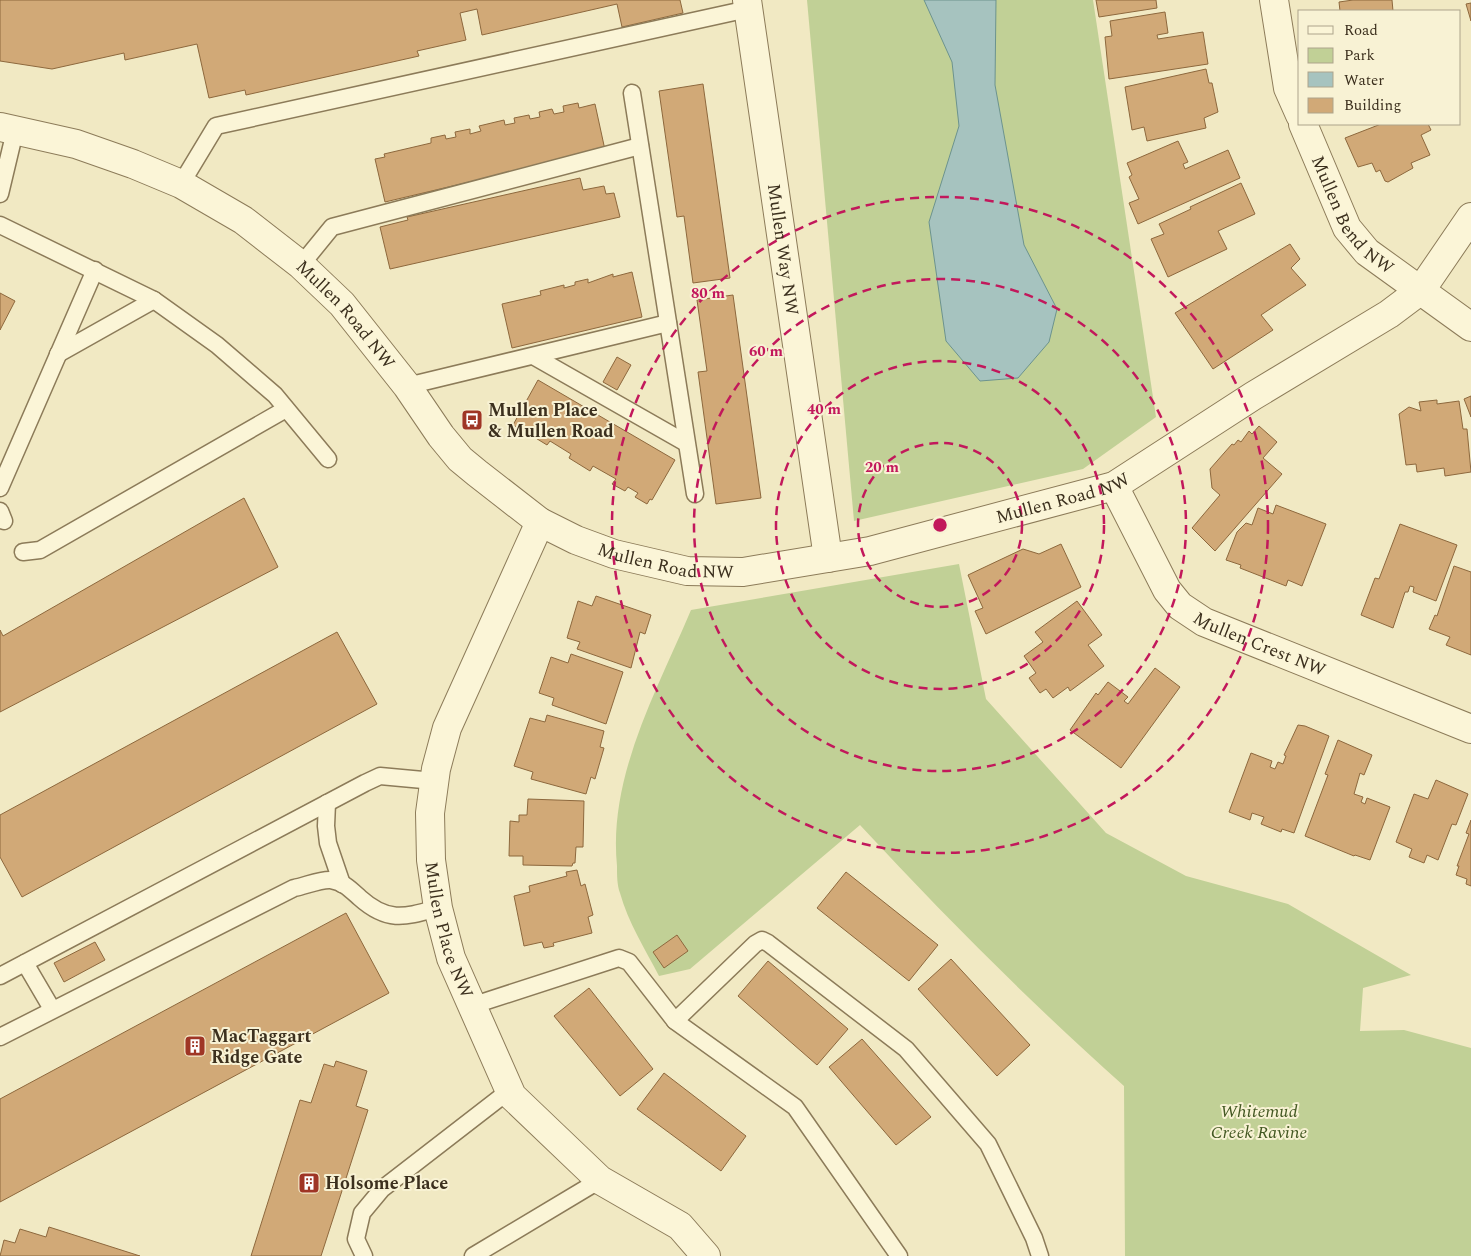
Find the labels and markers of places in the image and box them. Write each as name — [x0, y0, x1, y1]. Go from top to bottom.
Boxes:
place label: Mullen Place & Mullen Road — [488, 397, 614, 445]
bus stop icon: Mullen Place & Mullen Road — [460, 408, 484, 432]
centre of rings — [931, 516, 949, 534]
place label: MacTaggart Ridge Gate — [211, 1023, 311, 1071]
building icon: MacTaggart Ridge Gate — [183, 1034, 207, 1058]
place label: Holsome Place — [325, 1170, 448, 1197]
building icon: Holsome Place — [297, 1171, 321, 1195]

